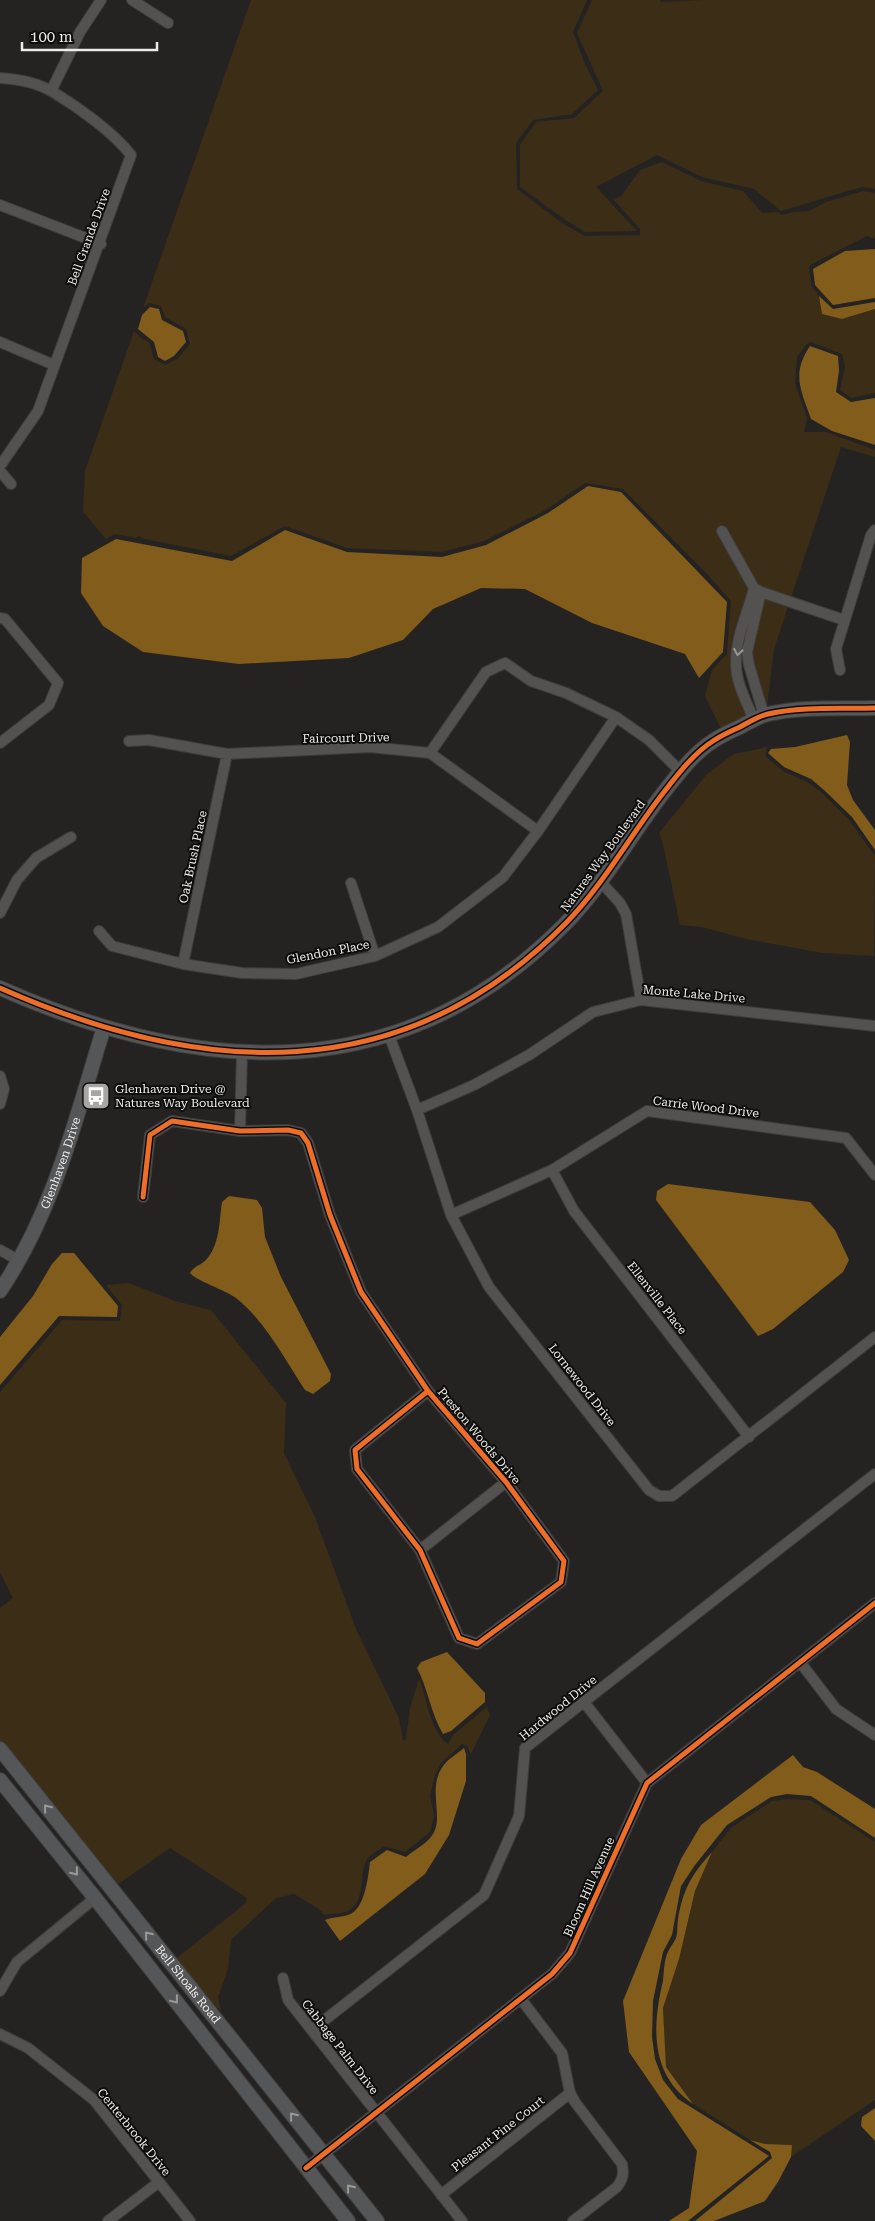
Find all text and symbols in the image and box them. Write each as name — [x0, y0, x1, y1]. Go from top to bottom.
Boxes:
scale bar — [22, 20, 158, 52]
text: 100 m — [30, 28, 73, 46]
street label: Bell Grande Drive — [65, 186, 113, 287]
one-way arrow — [733, 648, 743, 657]
street label: Faircourt Drive — [302, 730, 390, 746]
street label: Natures Way Boulevard — [558, 797, 648, 915]
street label: Oak Brush Place — [176, 809, 210, 905]
street label: Glendon Place — [285, 937, 371, 967]
street label: Monte Lake Drive — [642, 983, 746, 1005]
bus stop icon: Glenhaven Drive @ Natures Way Boulevard — [81, 1081, 111, 1111]
place label: Glenhaven Drive @ Natures Way Boulevard — [115, 1082, 250, 1110]
street label: Carrie Wood Drive — [652, 1094, 760, 1121]
street label: Glenhaven Drive — [38, 1115, 84, 1211]
street label: Ellenville Place — [624, 1259, 690, 1337]
street label: Lornewood Drive — [546, 1341, 619, 1429]
street label: Preston Woods Drive — [435, 1385, 524, 1487]
street label: Hardwood Drive — [517, 1672, 600, 1743]
one-way arrow — [43, 1804, 52, 1813]
street label: Bloom Hill Avenue — [561, 1835, 617, 1939]
one-way arrow — [69, 1866, 77, 1875]
one-way arrow — [145, 1931, 154, 1940]
street label: Bell Shoals Road — [152, 1942, 223, 2026]
one-way arrow — [169, 1994, 178, 2004]
street label: Cabbage Palm Drive — [299, 1997, 381, 2097]
street label: Centerbrook Drive — [95, 2086, 174, 2179]
street label: Pleasant Pine Court — [449, 2093, 548, 2175]
one-way arrow — [290, 2113, 299, 2122]
one-way arrow — [348, 2185, 356, 2194]

